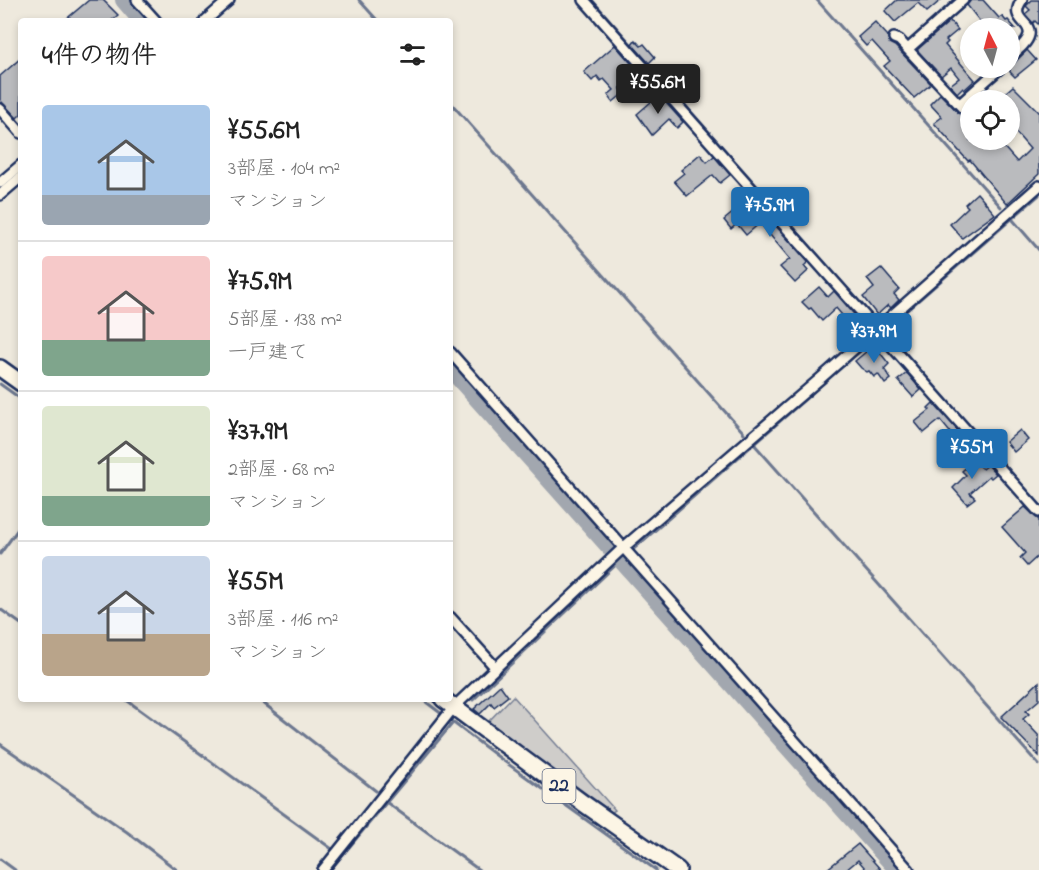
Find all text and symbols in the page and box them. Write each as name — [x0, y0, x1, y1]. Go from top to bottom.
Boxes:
north arrow — [960, 18, 1020, 78]
map controls — [960, 18, 1020, 150]
text: 4件の物件 — [42, 38, 157, 76]
icon: filters — [396, 38, 429, 71]
pin: ¥55.6M — [609, 64, 707, 115]
text: ¥55.6M — [630, 69, 686, 98]
button: locate — [960, 90, 1020, 150]
text: ¥55.6M — [228, 113, 300, 151]
icon: home — [90, 129, 162, 201]
text: 3部屋 · 104 m² — [228, 155, 340, 184]
pin: ¥75.9M — [721, 187, 819, 238]
text: マンション — [228, 188, 327, 217]
text: ¥75.9M — [745, 192, 795, 221]
text: ¥75.9M — [228, 264, 293, 302]
icon: home — [90, 280, 162, 352]
text: 5部屋 · 138 m² — [228, 306, 342, 335]
pin: ¥37.9M — [825, 313, 923, 364]
text: ¥37.9M — [851, 318, 897, 347]
text: 一戸建て — [228, 339, 308, 368]
text: ¥37.9M — [228, 414, 289, 452]
pin: ¥55M — [936, 429, 1008, 480]
icon: home — [90, 430, 162, 502]
text: ¥55M — [951, 434, 993, 463]
text: 2部屋 · 68 m² — [228, 456, 335, 485]
text: マンション — [228, 489, 327, 518]
text: ¥55M — [228, 564, 284, 602]
icon: home — [90, 580, 162, 652]
text: 3部屋 · 116 m² — [228, 606, 339, 635]
text: マンション — [228, 639, 327, 668]
road number: 22 — [542, 769, 576, 803]

